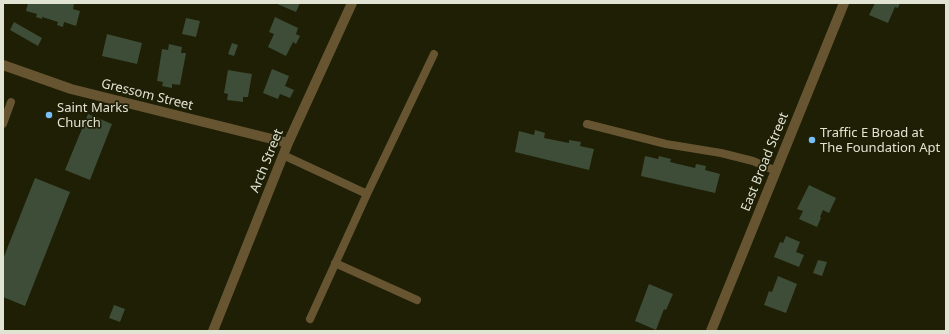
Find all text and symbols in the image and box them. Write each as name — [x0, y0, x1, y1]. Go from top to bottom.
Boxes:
street label: Gressom Street — [99, 76, 195, 114]
place label: Saint Marks Church — [57, 100, 129, 131]
marker: Saint Marks Church — [44, 110, 54, 120]
street label: East Broad Street — [738, 110, 792, 214]
place label: Traffic E Broad at The Foundation Apt — [820, 125, 940, 156]
street label: Arch Street — [247, 127, 287, 195]
marker: Traffic E Broad at The Foundation Apt — [807, 135, 817, 145]

